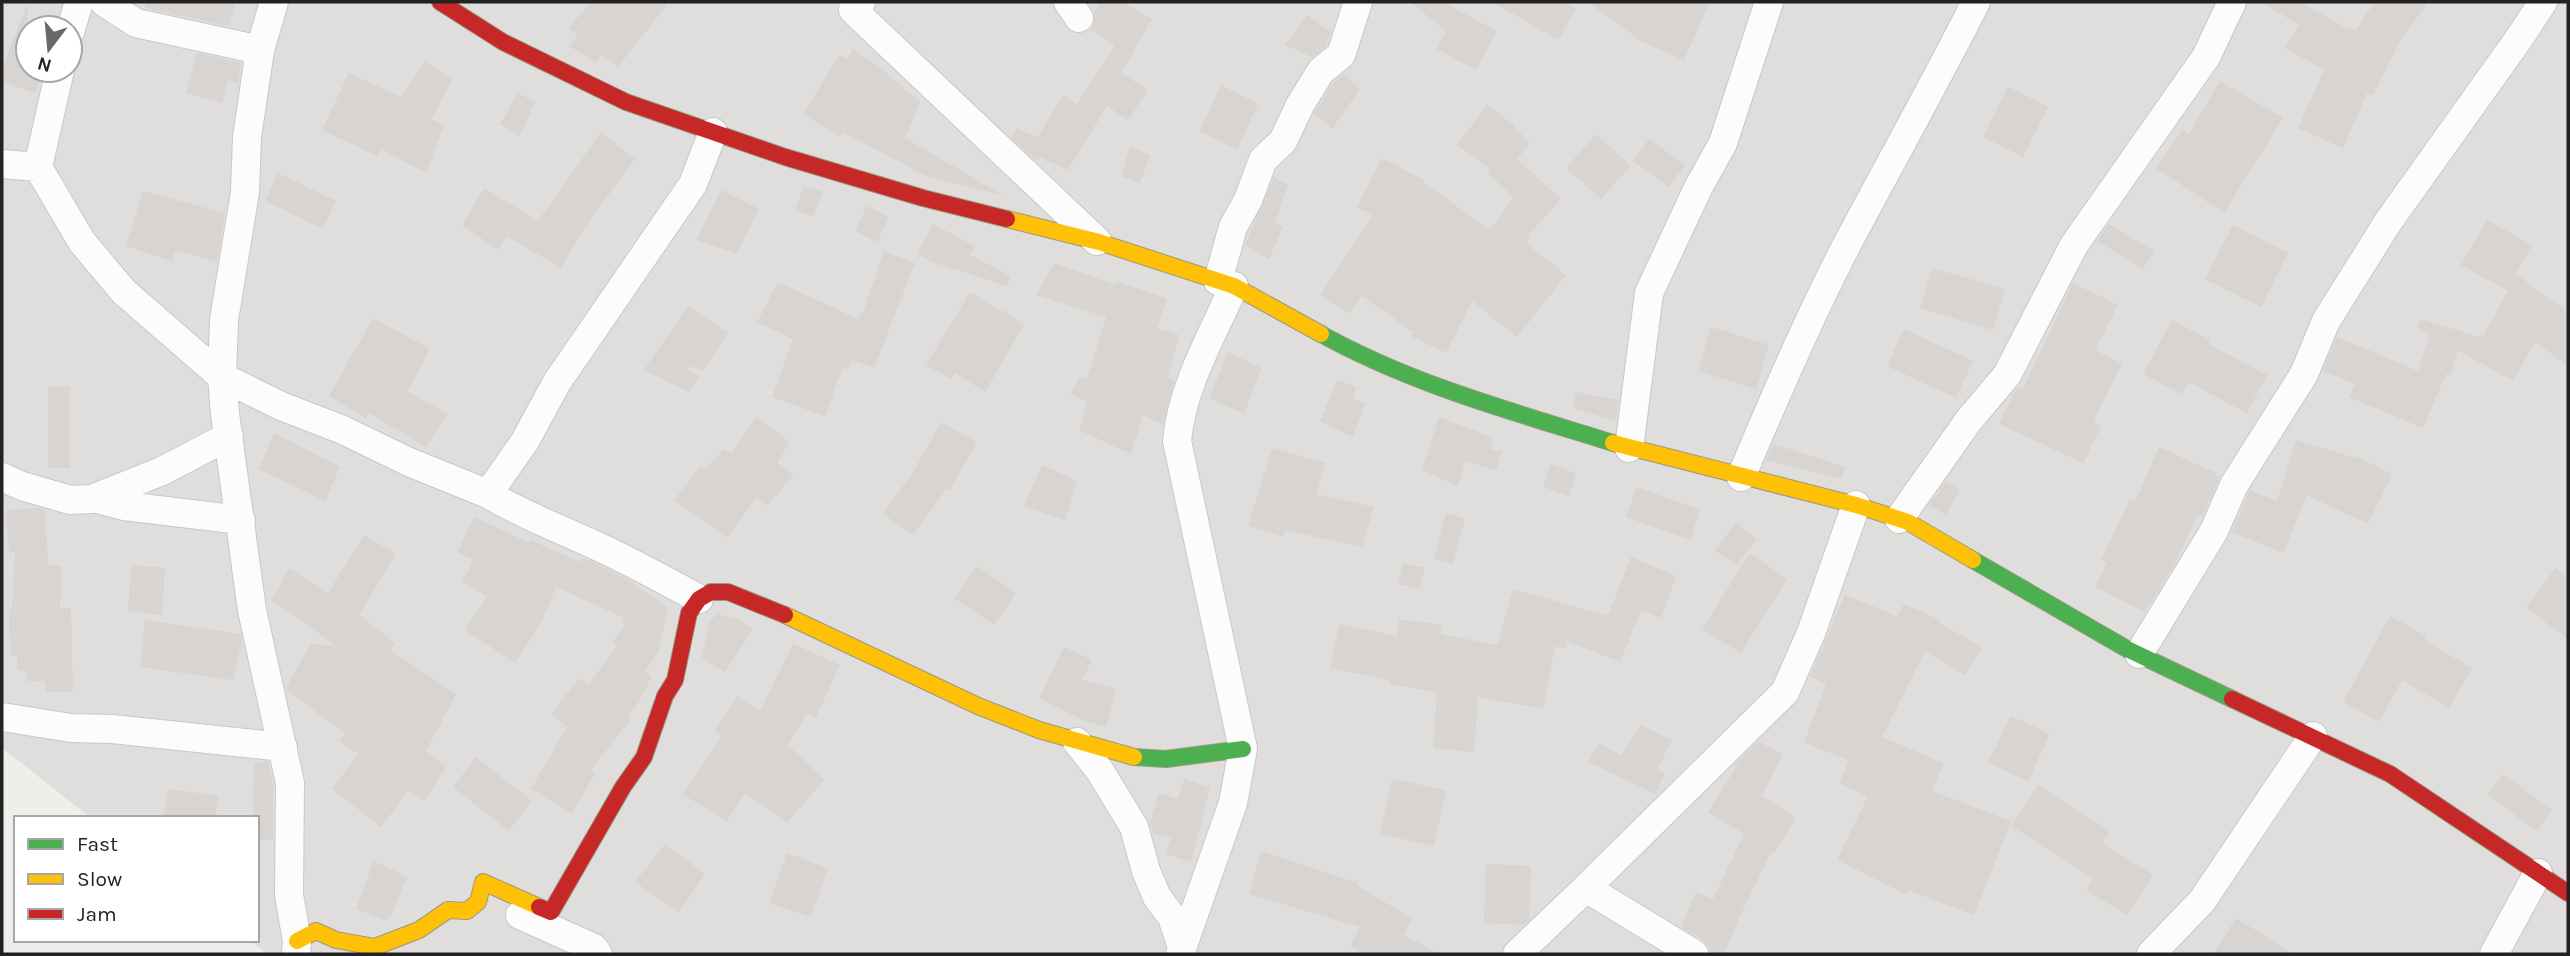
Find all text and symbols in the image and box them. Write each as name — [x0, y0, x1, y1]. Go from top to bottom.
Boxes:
north arrow — [14, 14, 84, 84]
text: N — [35, 52, 54, 77]
legend — [14, 816, 259, 942]
text: Fast — [77, 832, 118, 856]
text: Slow — [77, 867, 122, 891]
text: Jam — [77, 902, 117, 926]

